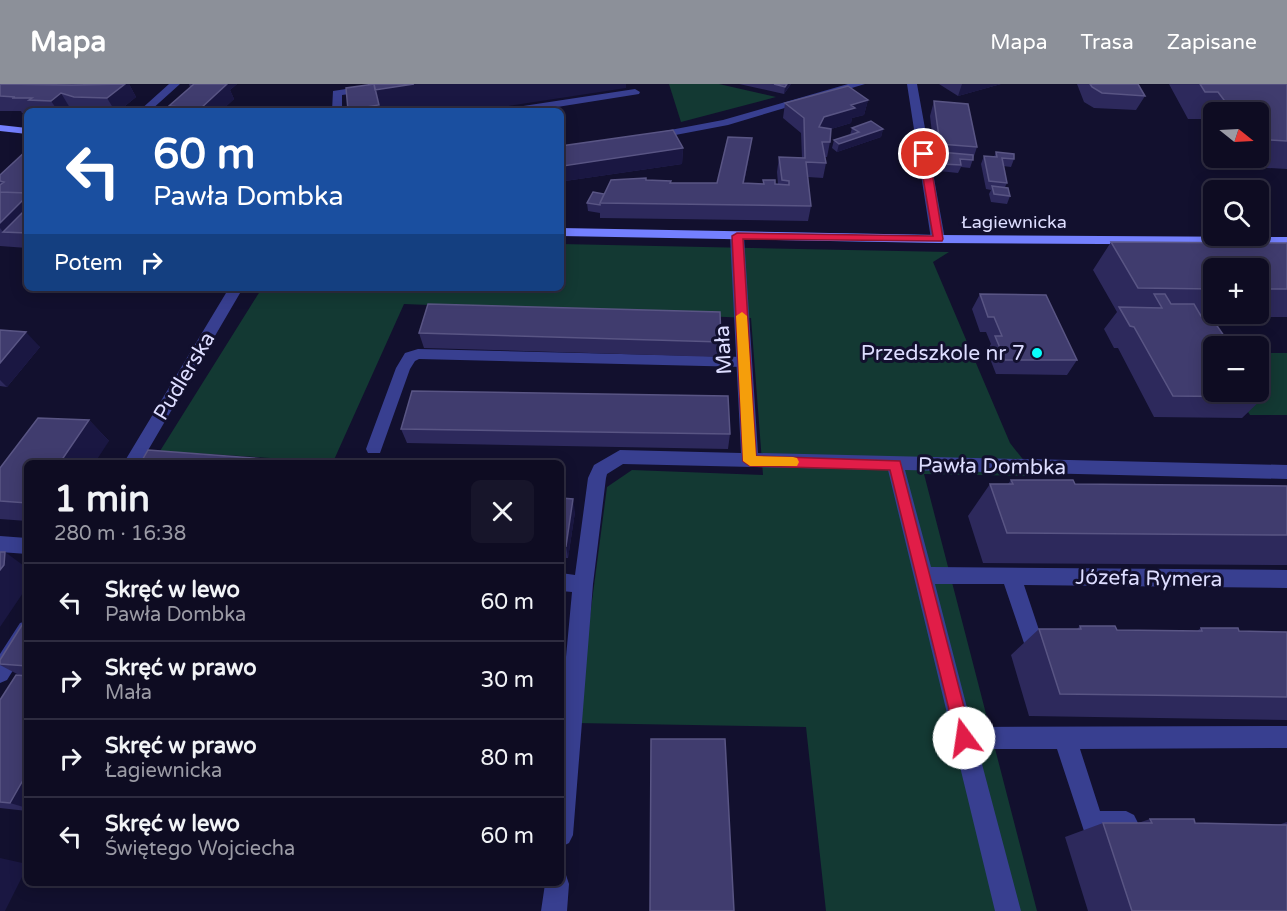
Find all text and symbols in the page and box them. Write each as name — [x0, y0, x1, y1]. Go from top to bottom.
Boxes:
text: Mapa — [30, 25, 106, 59]
text: Mapa — [990, 30, 1047, 55]
text: Trasa — [1080, 30, 1134, 55]
text: Zapisane — [1167, 30, 1257, 55]
north arrow — [1203, 102, 1269, 168]
map controls — [1203, 102, 1269, 402]
pin — [898, 128, 949, 179]
text: 60 m — [153, 129, 255, 180]
icon: left — [54, 132, 132, 210]
icon: arrive — [907, 137, 940, 170]
text: Pawła Dombka — [153, 180, 344, 213]
button: search — [1203, 180, 1269, 246]
street label: Łagiewnicka — [961, 211, 1067, 233]
icon: right — [135, 246, 168, 279]
text: Potem — [54, 250, 123, 276]
button: + — [1203, 258, 1269, 324]
street label: Mała — [710, 325, 737, 375]
street label: Pudlerska — [148, 328, 220, 425]
button: − — [1203, 336, 1269, 402]
place label: Przedszkole nr 7 — [861, 341, 1025, 366]
marker: Przedszkole nr 7 — [1030, 346, 1044, 360]
street label: Pawła Dombka — [918, 453, 1066, 480]
text: 1 min — [54, 478, 150, 521]
button: close — [471, 480, 534, 543]
text: 280 m · 16:38 — [54, 522, 186, 546]
street label: Józefa Rymera — [1075, 565, 1223, 592]
text: Skręć w lewo — [105, 577, 240, 603]
icon: left — [54, 586, 87, 619]
text: 60 m — [480, 589, 534, 615]
text: Pawła Dombka — [105, 603, 246, 627]
text: Skręć w prawo — [105, 655, 257, 681]
icon: right — [54, 664, 87, 697]
text: 30 m — [480, 667, 534, 693]
text: Mała — [105, 681, 152, 705]
position arrow — [932, 706, 996, 770]
text: Skręć w prawo — [105, 733, 257, 759]
icon: right — [54, 742, 87, 775]
text: 80 m — [480, 745, 534, 771]
text: Łagiewnicka — [105, 759, 222, 783]
text: Skręć w lewo — [105, 811, 240, 837]
icon: left — [54, 820, 87, 853]
text: 60 m — [480, 823, 534, 849]
text: Świętego Wojciecha — [105, 837, 295, 861]

